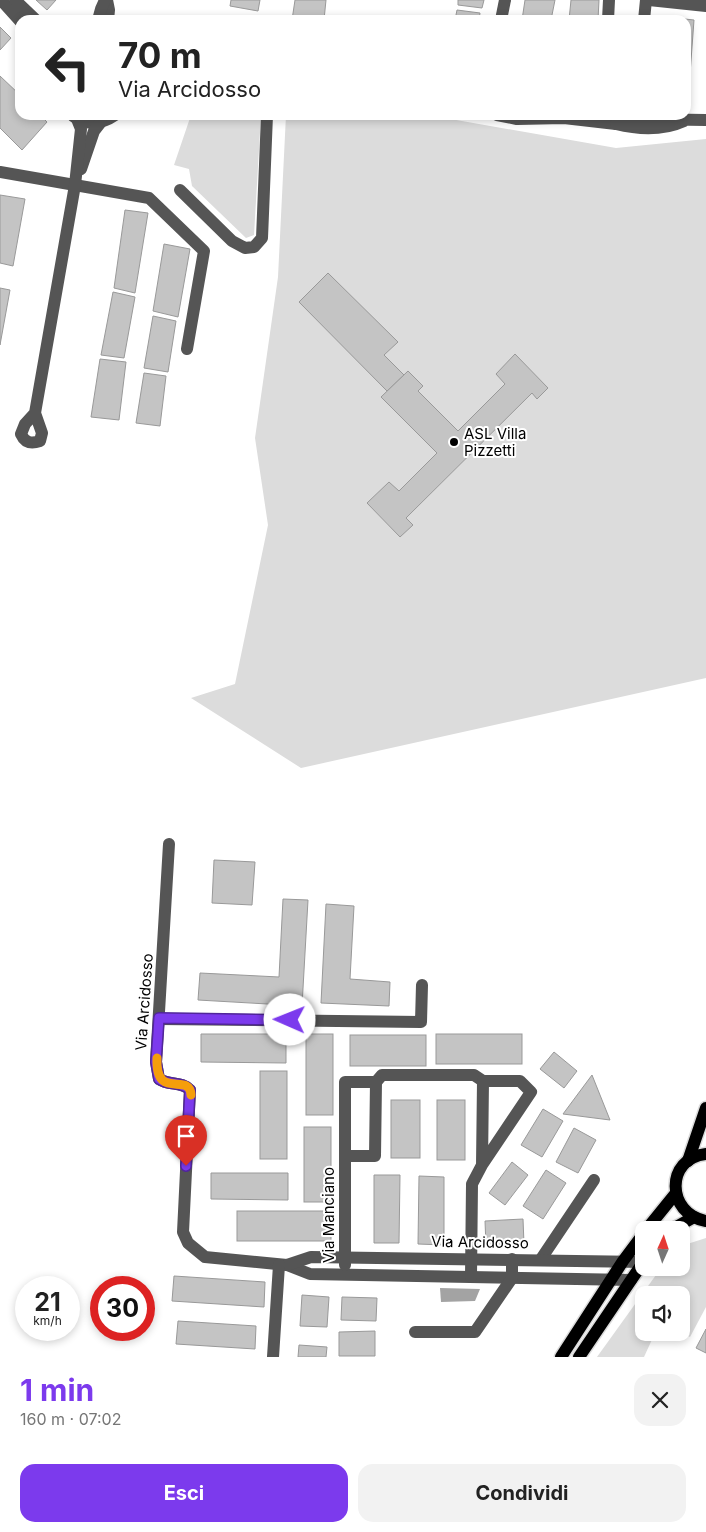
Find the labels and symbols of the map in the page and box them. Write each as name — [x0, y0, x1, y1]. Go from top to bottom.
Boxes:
place label: ASL Villa Pizzetti — [464, 424, 526, 460]
marker: ASL Villa Pizzetti — [448, 436, 460, 448]
street label: Via Arcidosso — [131, 953, 157, 1051]
position arrow — [263, 993, 315, 1045]
pin — [165, 1115, 207, 1166]
street label: Via Manciano — [319, 1167, 338, 1263]
north arrow — [635, 1221, 690, 1276]
street label: Via Arcidosso — [431, 1232, 529, 1252]
speed limit sign: 30 — [90, 1276, 155, 1341]

